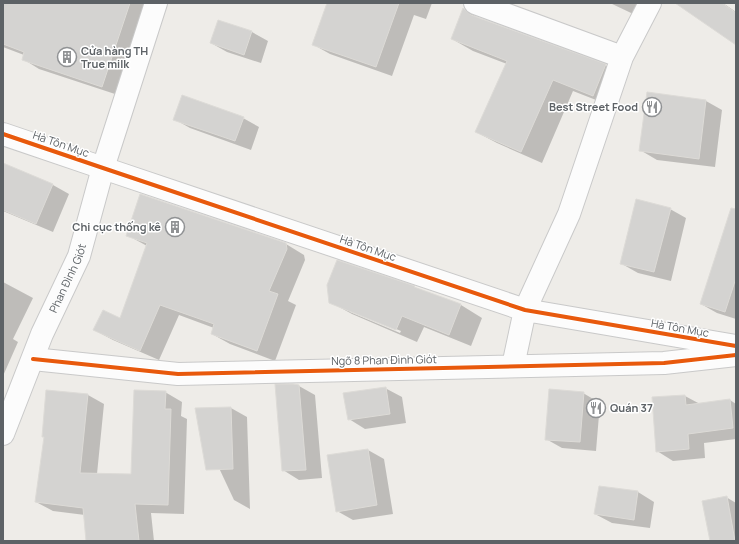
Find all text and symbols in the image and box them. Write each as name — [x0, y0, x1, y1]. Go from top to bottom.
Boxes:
place label: Cửa hàng TH True milk — [81, 43, 148, 71]
building icon: Cửa hàng TH True milk — [56, 46, 78, 68]
restaurant icon: Best Street Food — [641, 96, 663, 118]
place label: Best Street Food — [549, 99, 638, 114]
street label: Hà Tôn Mục — [31, 127, 91, 160]
building icon: Chi cục thống kê — [164, 216, 186, 238]
place label: Chi cục thống kê — [72, 219, 161, 234]
street label: Hà Tôn Mục — [338, 231, 398, 264]
street label: Phan Đình Giót — [45, 242, 89, 315]
street label: Hà Tôn Mục — [650, 315, 710, 340]
street label: Ngõ 8 Phan Đình Giót — [331, 351, 437, 368]
restaurant icon: Quán 37 — [585, 397, 607, 419]
place label: Quán 37 — [610, 400, 653, 415]

